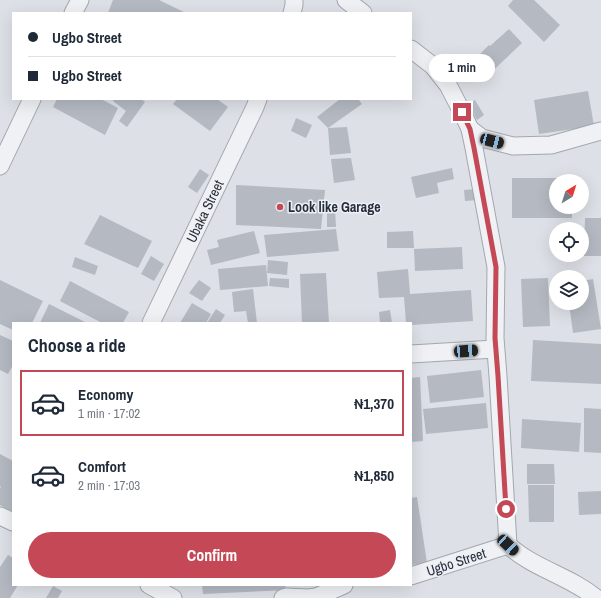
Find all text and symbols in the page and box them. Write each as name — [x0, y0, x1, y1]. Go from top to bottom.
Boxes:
text: Ugbo Street — [52, 27, 122, 48]
callout: 1 min — [429, 54, 495, 82]
text: 1 min — [448, 59, 476, 76]
text: Ugbo Street — [52, 65, 122, 86]
route end — [453, 103, 471, 121]
car — [479, 132, 505, 150]
north arrow — [549, 174, 589, 214]
map controls — [549, 174, 589, 310]
street label: Ubaka Street — [182, 177, 227, 245]
place label: Look like Garage — [288, 198, 381, 216]
marker: Look like Garage — [275, 202, 285, 212]
button: locate — [549, 222, 589, 262]
button: layers — [549, 270, 589, 310]
text: Choose a ride — [28, 333, 126, 358]
car — [454, 344, 478, 358]
text: Economy — [78, 384, 133, 405]
icon: car — [30, 385, 66, 421]
text: ₦1,370 — [354, 393, 394, 414]
text: 1 min · 17:02 — [78, 405, 140, 422]
text: Comfort — [78, 456, 126, 477]
icon: car — [30, 457, 66, 493]
text: ₦1,850 — [354, 465, 394, 486]
text: 2 min · 17:03 — [78, 477, 140, 494]
route start — [497, 500, 515, 518]
button: Confirm — [28, 532, 396, 578]
car — [495, 532, 521, 558]
street label: Ugbo Street — [424, 544, 488, 580]

